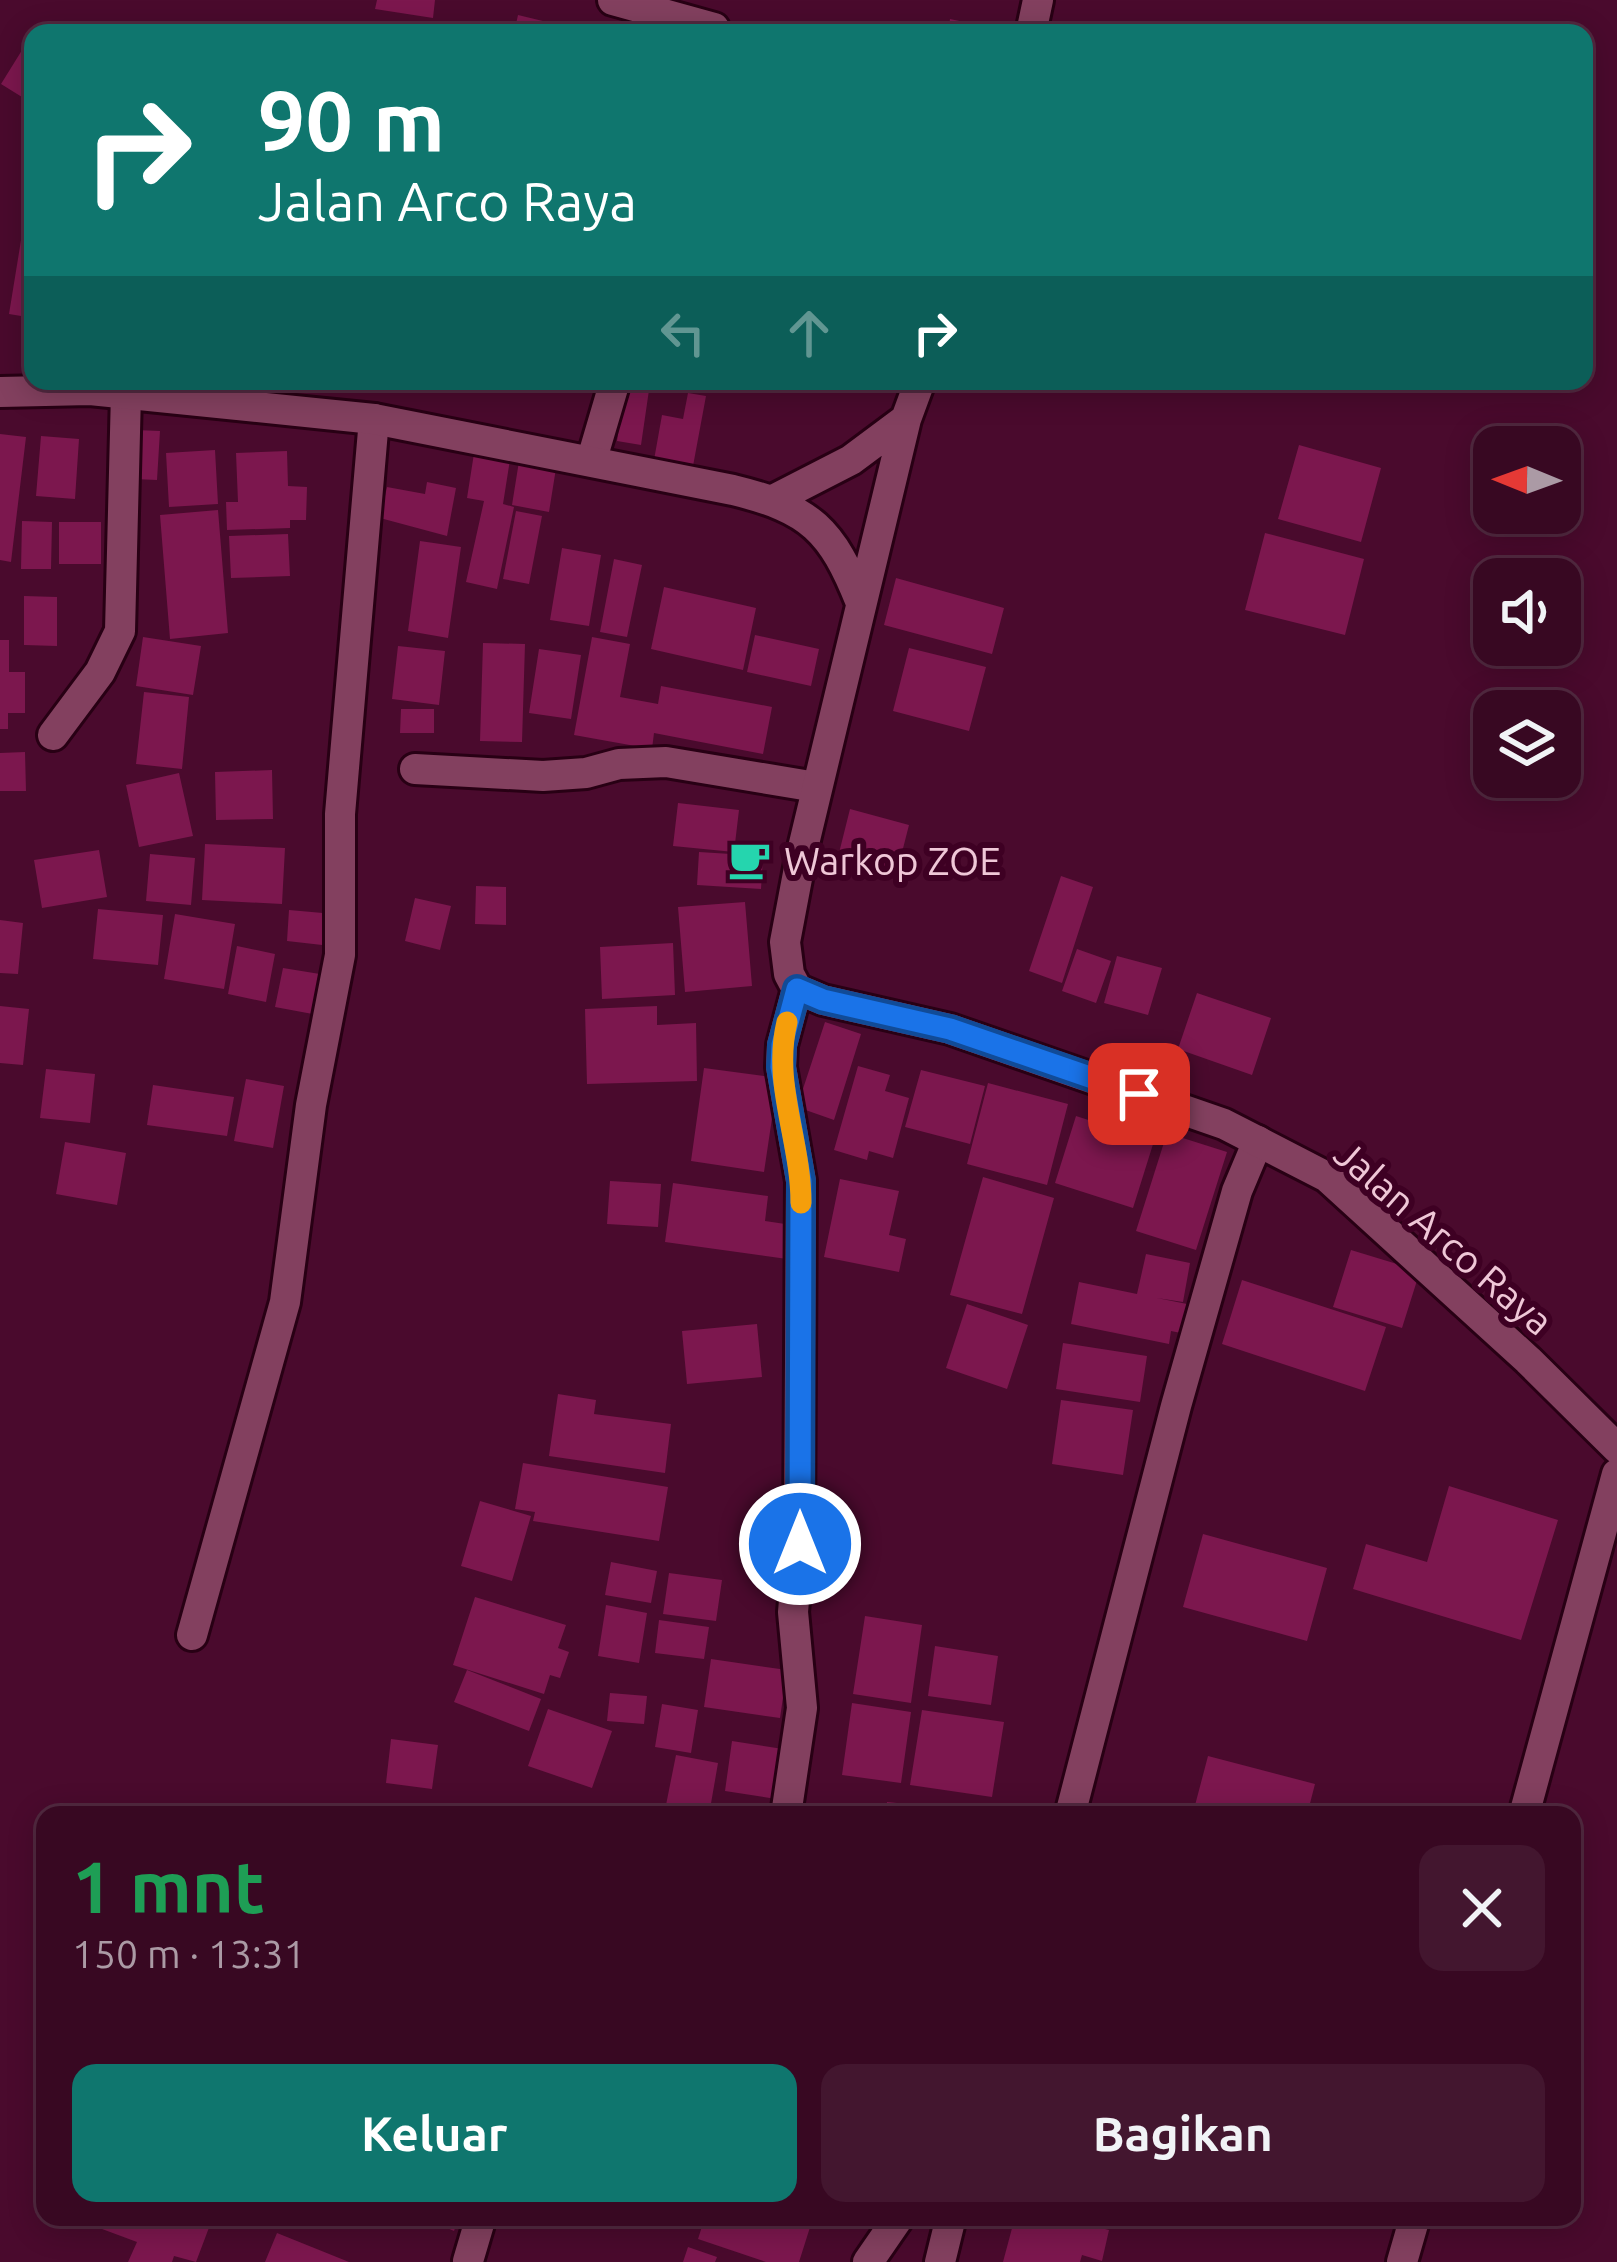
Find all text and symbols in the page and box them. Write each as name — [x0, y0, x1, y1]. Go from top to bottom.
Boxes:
icon: right — [60, 72, 216, 228]
text: 90 m — [258, 73, 445, 167]
text: Jalan Arco Raya — [258, 171, 637, 231]
icon: left — [650, 300, 716, 366]
icon: ahead — [776, 300, 842, 366]
icon: right — [902, 300, 968, 366]
north arrow — [1473, 426, 1581, 534]
map controls — [1473, 426, 1581, 798]
button: sound — [1473, 558, 1581, 666]
button: layers — [1473, 690, 1581, 798]
cafe icon: Warkop ZOE — [727, 837, 773, 883]
place label: Warkop ZOE — [784, 839, 1001, 882]
pin — [1088, 1043, 1190, 1145]
icon: arrive — [1106, 1061, 1172, 1127]
street label: Jalan Arco Raya — [1327, 1131, 1561, 1343]
position arrow — [737, 1481, 863, 1607]
button: close — [1419, 1845, 1545, 1971]
text: 1 mnt — [72, 1846, 265, 1927]
text: 150 m · 13:31 — [72, 1932, 306, 1975]
button: Keluar — [72, 2064, 797, 2202]
button: Bagikan — [821, 2064, 1545, 2202]

